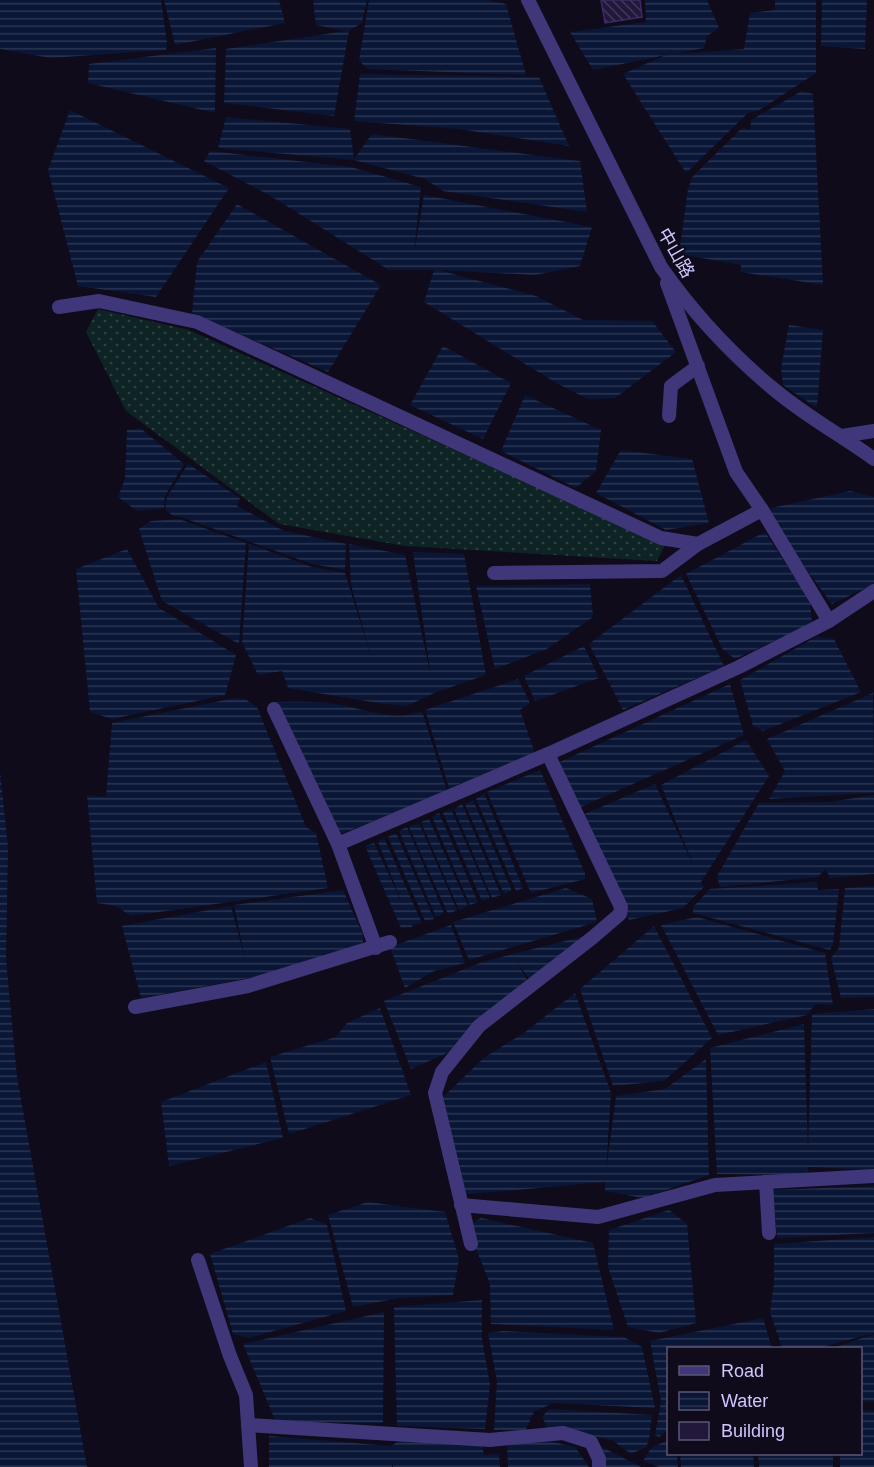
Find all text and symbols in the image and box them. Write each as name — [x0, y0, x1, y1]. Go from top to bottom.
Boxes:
street label: 中山路 — [654, 225, 698, 281]
legend — [667, 1347, 862, 1455]
text: Road — [721, 1361, 764, 1381]
text: Water — [721, 1391, 768, 1411]
text: Building — [721, 1421, 785, 1441]

